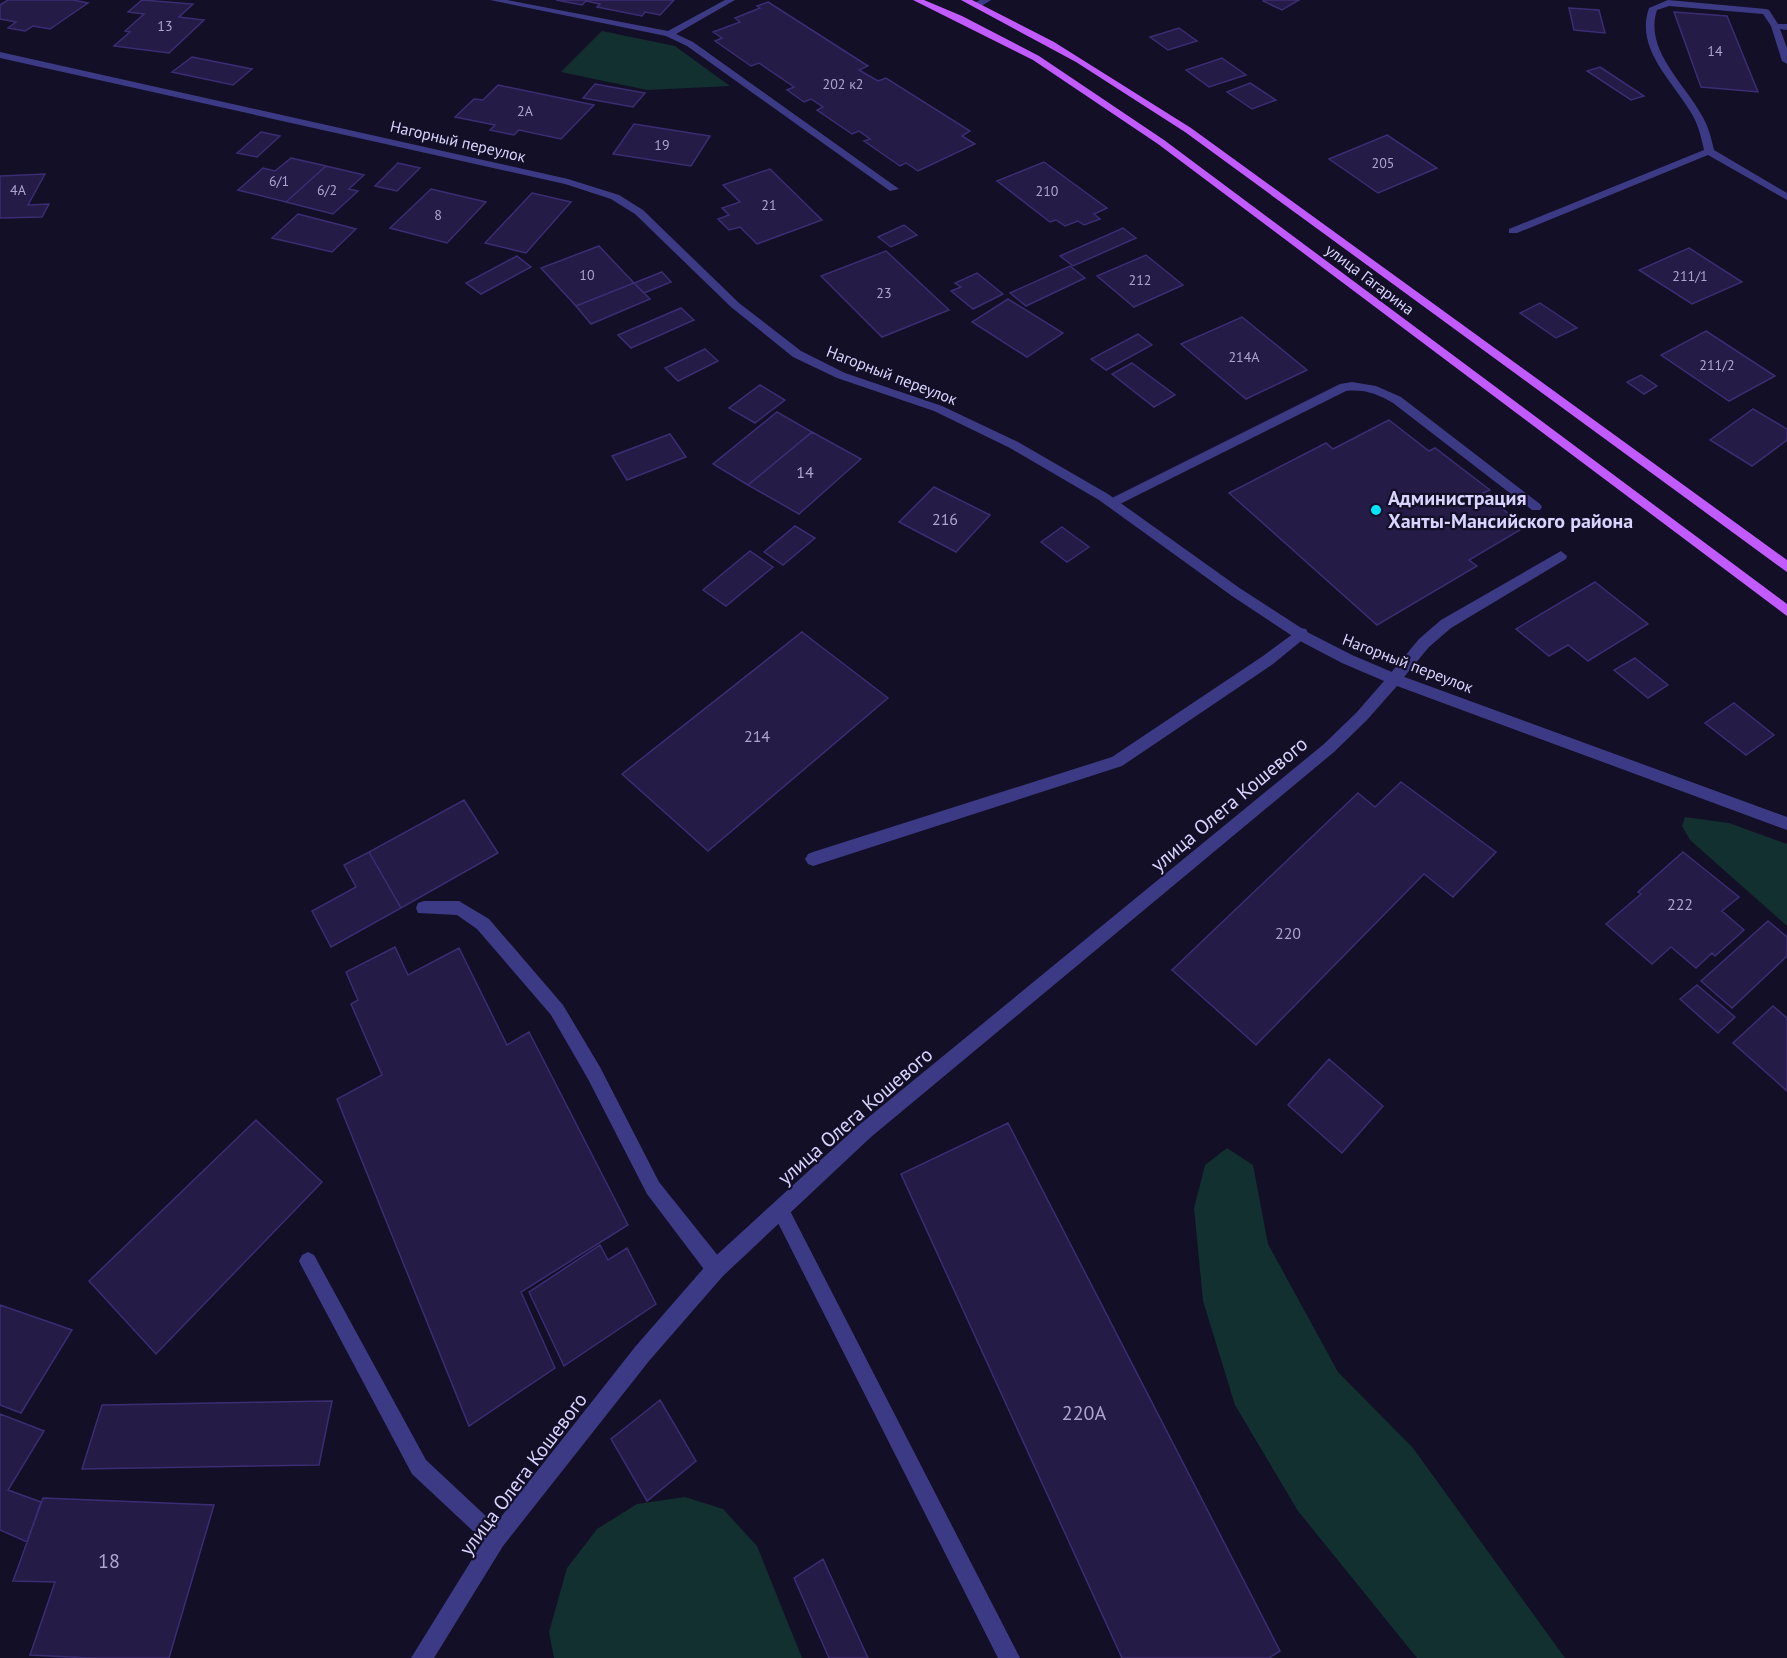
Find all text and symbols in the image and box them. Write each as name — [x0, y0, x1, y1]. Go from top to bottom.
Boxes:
house number: 13 — [157, 17, 173, 35]
house number: 14 — [1707, 42, 1723, 60]
house number: 202 к2 — [823, 75, 863, 93]
house number: 2А — [517, 102, 534, 120]
street label: Нагорный переулок — [388, 116, 528, 166]
house number: 19 — [654, 136, 670, 154]
house number: 205 — [1372, 154, 1394, 172]
house number: 6/1 — [269, 172, 289, 190]
house number: 4А — [10, 181, 27, 199]
house number: 6/2 — [317, 181, 337, 199]
house number: 210 — [1036, 182, 1059, 200]
house number: 21 — [761, 196, 777, 214]
house number: 8 — [434, 206, 442, 224]
street label: улица Гагарина — [1322, 239, 1418, 319]
house number: 10 — [579, 266, 595, 284]
house number: 211/1 — [1672, 267, 1708, 285]
house number: 212 — [1129, 271, 1151, 289]
house number: 23 — [876, 284, 892, 302]
street label: Нагорный переулок — [824, 341, 961, 409]
house number: 214А — [1228, 348, 1260, 366]
house number: 211/2 — [1699, 356, 1735, 374]
house number: 14 — [796, 462, 814, 482]
place label: Администрация Ханты-Мансийского района — [1388, 485, 1633, 534]
marker: Администрация Ханты-Мансийского района — [1369, 503, 1383, 517]
house number: 216 — [932, 509, 958, 529]
street label: Нагорный переулок — [1340, 629, 1477, 697]
house number: 214 — [744, 726, 770, 746]
street label: улица Олега Кошевого — [1145, 731, 1313, 877]
house number: 222 — [1667, 894, 1693, 914]
house number: 220 — [1275, 923, 1301, 943]
street label: улица Олега Кошевого — [772, 1042, 938, 1190]
street label: улица Олега Кошевого — [453, 1387, 593, 1561]
house number: 220А — [1062, 1400, 1106, 1426]
house number: 18 — [98, 1548, 120, 1574]

